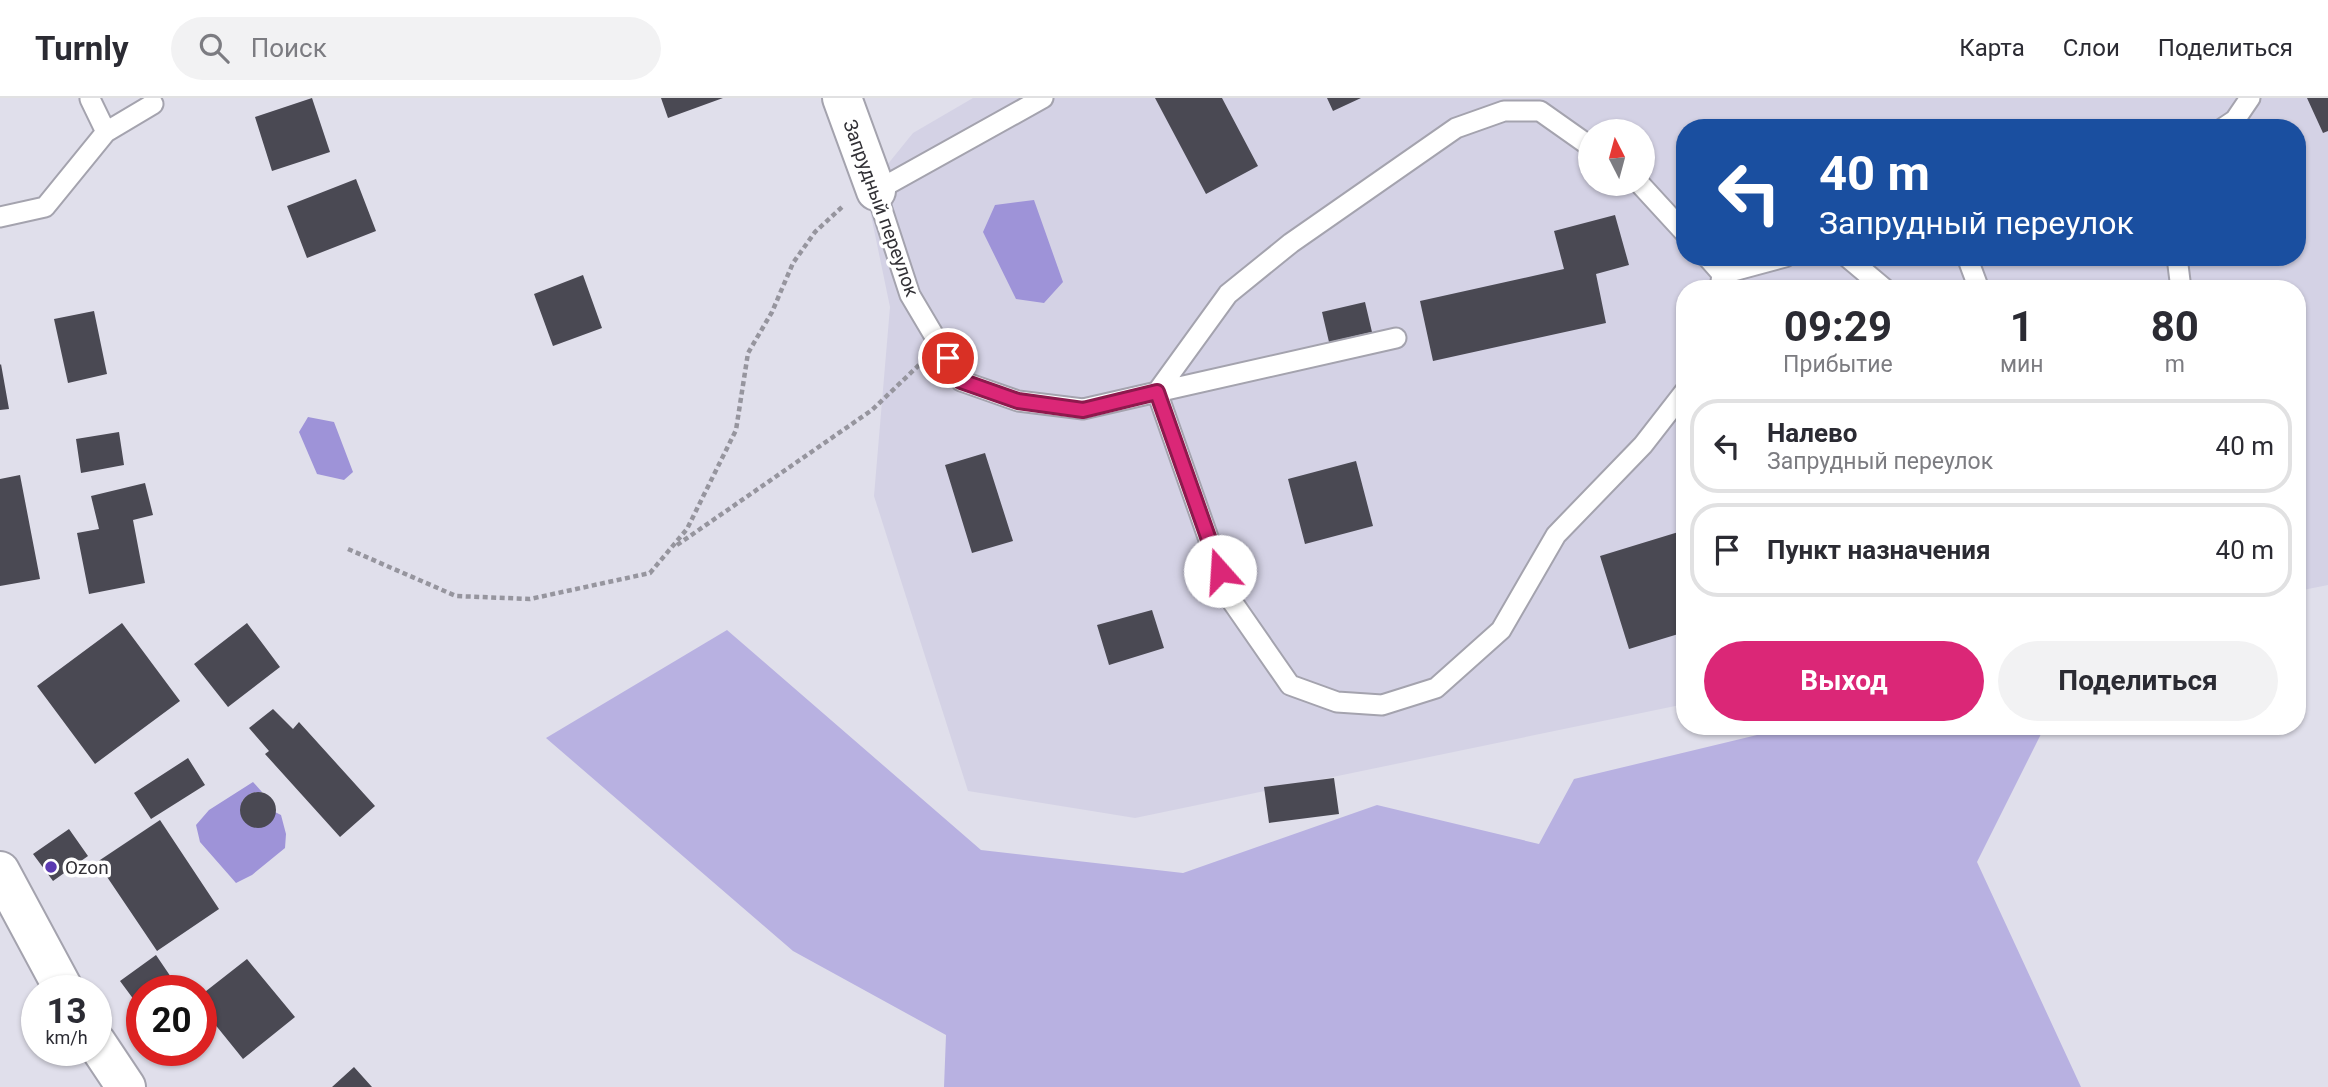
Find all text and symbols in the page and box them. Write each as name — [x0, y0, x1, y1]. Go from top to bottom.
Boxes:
search box — [171, 17, 661, 80]
text: Turnly — [35, 29, 129, 68]
icon: search — [195, 29, 233, 67]
text: Поиск — [251, 33, 327, 63]
text: Карта — [1959, 34, 2025, 62]
text: Слои — [2063, 34, 2120, 62]
text: Поделиться — [2158, 34, 2293, 62]
street label: Запрудный переулок — [838, 116, 924, 300]
north arrow — [1578, 119, 1656, 196]
map controls — [1578, 119, 1655, 196]
text: 40 m — [1819, 145, 1930, 202]
icon: left — [1704, 147, 1795, 238]
text: Запрудный переулок — [1819, 204, 2134, 242]
text: 09:29 — [1784, 302, 1892, 351]
text: 1 — [2010, 302, 2034, 351]
text: 80 — [2151, 302, 2199, 351]
pin — [918, 328, 978, 388]
icon: arrive — [929, 339, 967, 377]
text: Прибытие — [1783, 351, 1893, 378]
text: мин — [2000, 351, 2044, 378]
text: m — [2165, 351, 2185, 378]
text: Налево — [1767, 418, 1857, 448]
icon: left — [1708, 427, 1746, 465]
text: 40 m — [2216, 431, 2274, 461]
text: Запрудный переулок — [1767, 448, 1993, 475]
icon: arrive — [1708, 531, 1746, 569]
position arrow — [1183, 534, 1257, 608]
text: Пункт назначения — [1767, 535, 1991, 565]
text: 40 m — [2216, 535, 2274, 565]
button: Выход — [1704, 641, 1984, 721]
button: Поделиться — [1998, 641, 2278, 721]
place label: Ozon — [65, 856, 109, 879]
marker: Ozon — [43, 859, 59, 875]
speed limit sign: 20 — [126, 975, 217, 1066]
text: 13 — [46, 991, 87, 1032]
text: km/h — [45, 1027, 88, 1048]

